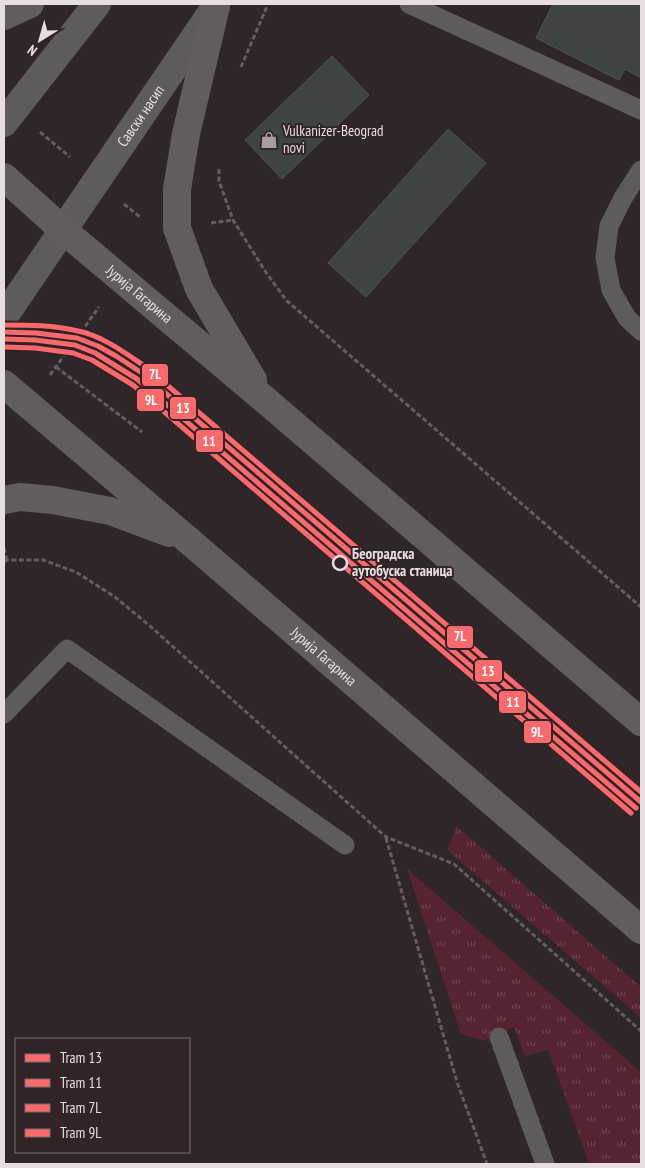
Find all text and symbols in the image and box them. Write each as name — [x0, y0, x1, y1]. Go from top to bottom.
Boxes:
north arrow — [15, 15, 65, 65]
text: N — [24, 41, 41, 60]
street label: Савски насип — [113, 81, 168, 150]
place label: Vulkanizer-Beograd novi — [282, 121, 384, 157]
shop icon: Vulkanizer-Beograd novi — [259, 130, 279, 150]
street label: Јурија Гагарина — [102, 260, 177, 327]
line badge: 7L — [141, 363, 169, 387]
text: 7L — [149, 365, 161, 383]
line badge: 9L — [136, 388, 165, 412]
text: 9L — [145, 391, 157, 409]
line badge: 13 — [169, 396, 197, 420]
text: 13 — [176, 399, 190, 417]
line badge: 11 — [195, 429, 224, 453]
text: 11 — [202, 432, 216, 450]
place label: Београдска аутобуска станица — [352, 544, 453, 580]
marker: Београдска аутобуска станица — [332, 555, 348, 571]
street label: Јурија Гагарина — [286, 622, 361, 690]
line badge: 7L — [446, 625, 474, 649]
text: 7L — [454, 627, 466, 645]
line badge: 13 — [474, 659, 503, 683]
text: 13 — [481, 662, 495, 680]
line badge: 11 — [498, 690, 527, 714]
text: 11 — [506, 693, 520, 711]
line badge: 9L — [523, 720, 552, 744]
text: 9L — [531, 723, 543, 741]
legend — [15, 1038, 190, 1153]
text: Tram 13 — [60, 1048, 102, 1067]
text: Tram 11 — [60, 1073, 102, 1092]
text: Tram 7L — [60, 1098, 102, 1117]
text: Tram 9L — [60, 1123, 102, 1142]

